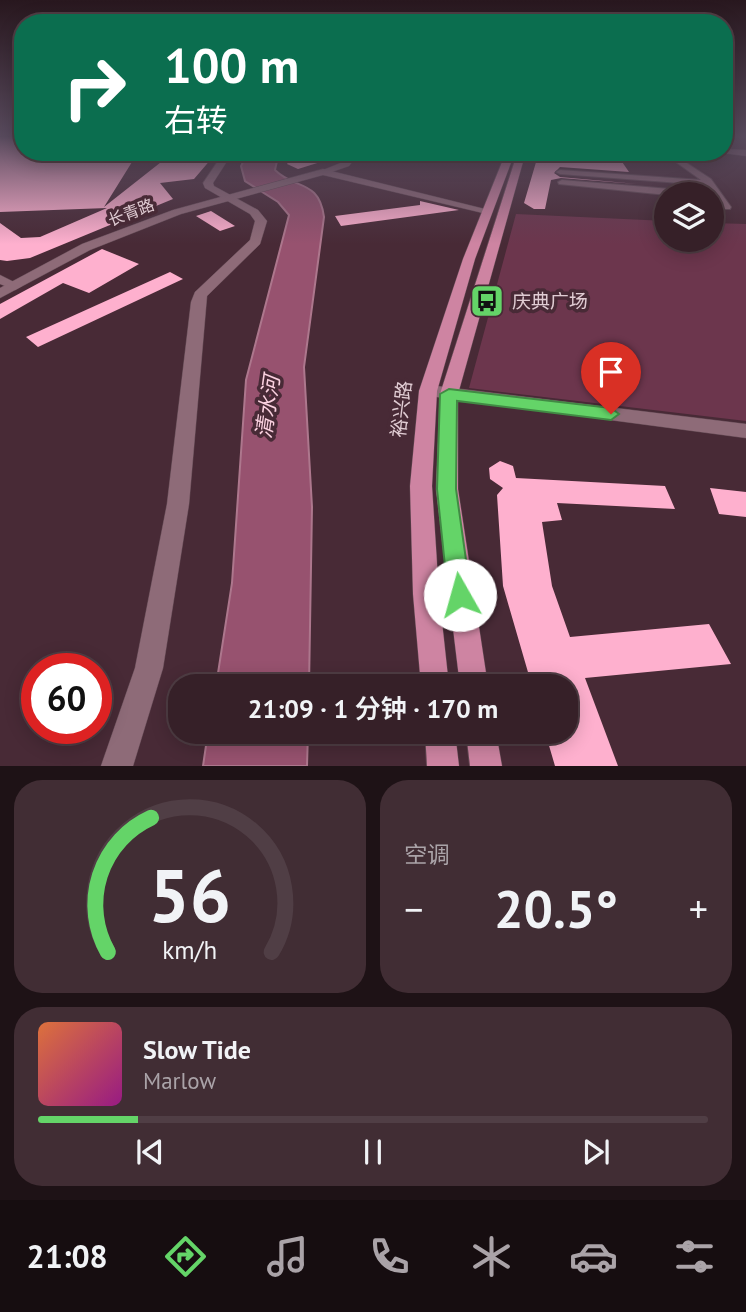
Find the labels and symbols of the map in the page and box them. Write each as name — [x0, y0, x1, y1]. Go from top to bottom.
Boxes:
street label: 长青路 — [105, 194, 157, 230]
bus stop icon: 庆典广场 — [468, 282, 506, 320]
place label: 庆典广场 — [512, 289, 588, 313]
pin — [581, 342, 641, 414]
water label: 清水河 — [250, 370, 286, 440]
street label: 裕兴路 — [386, 379, 416, 439]
position arrow — [423, 558, 497, 632]
speed limit sign: 60 — [21, 653, 112, 744]

